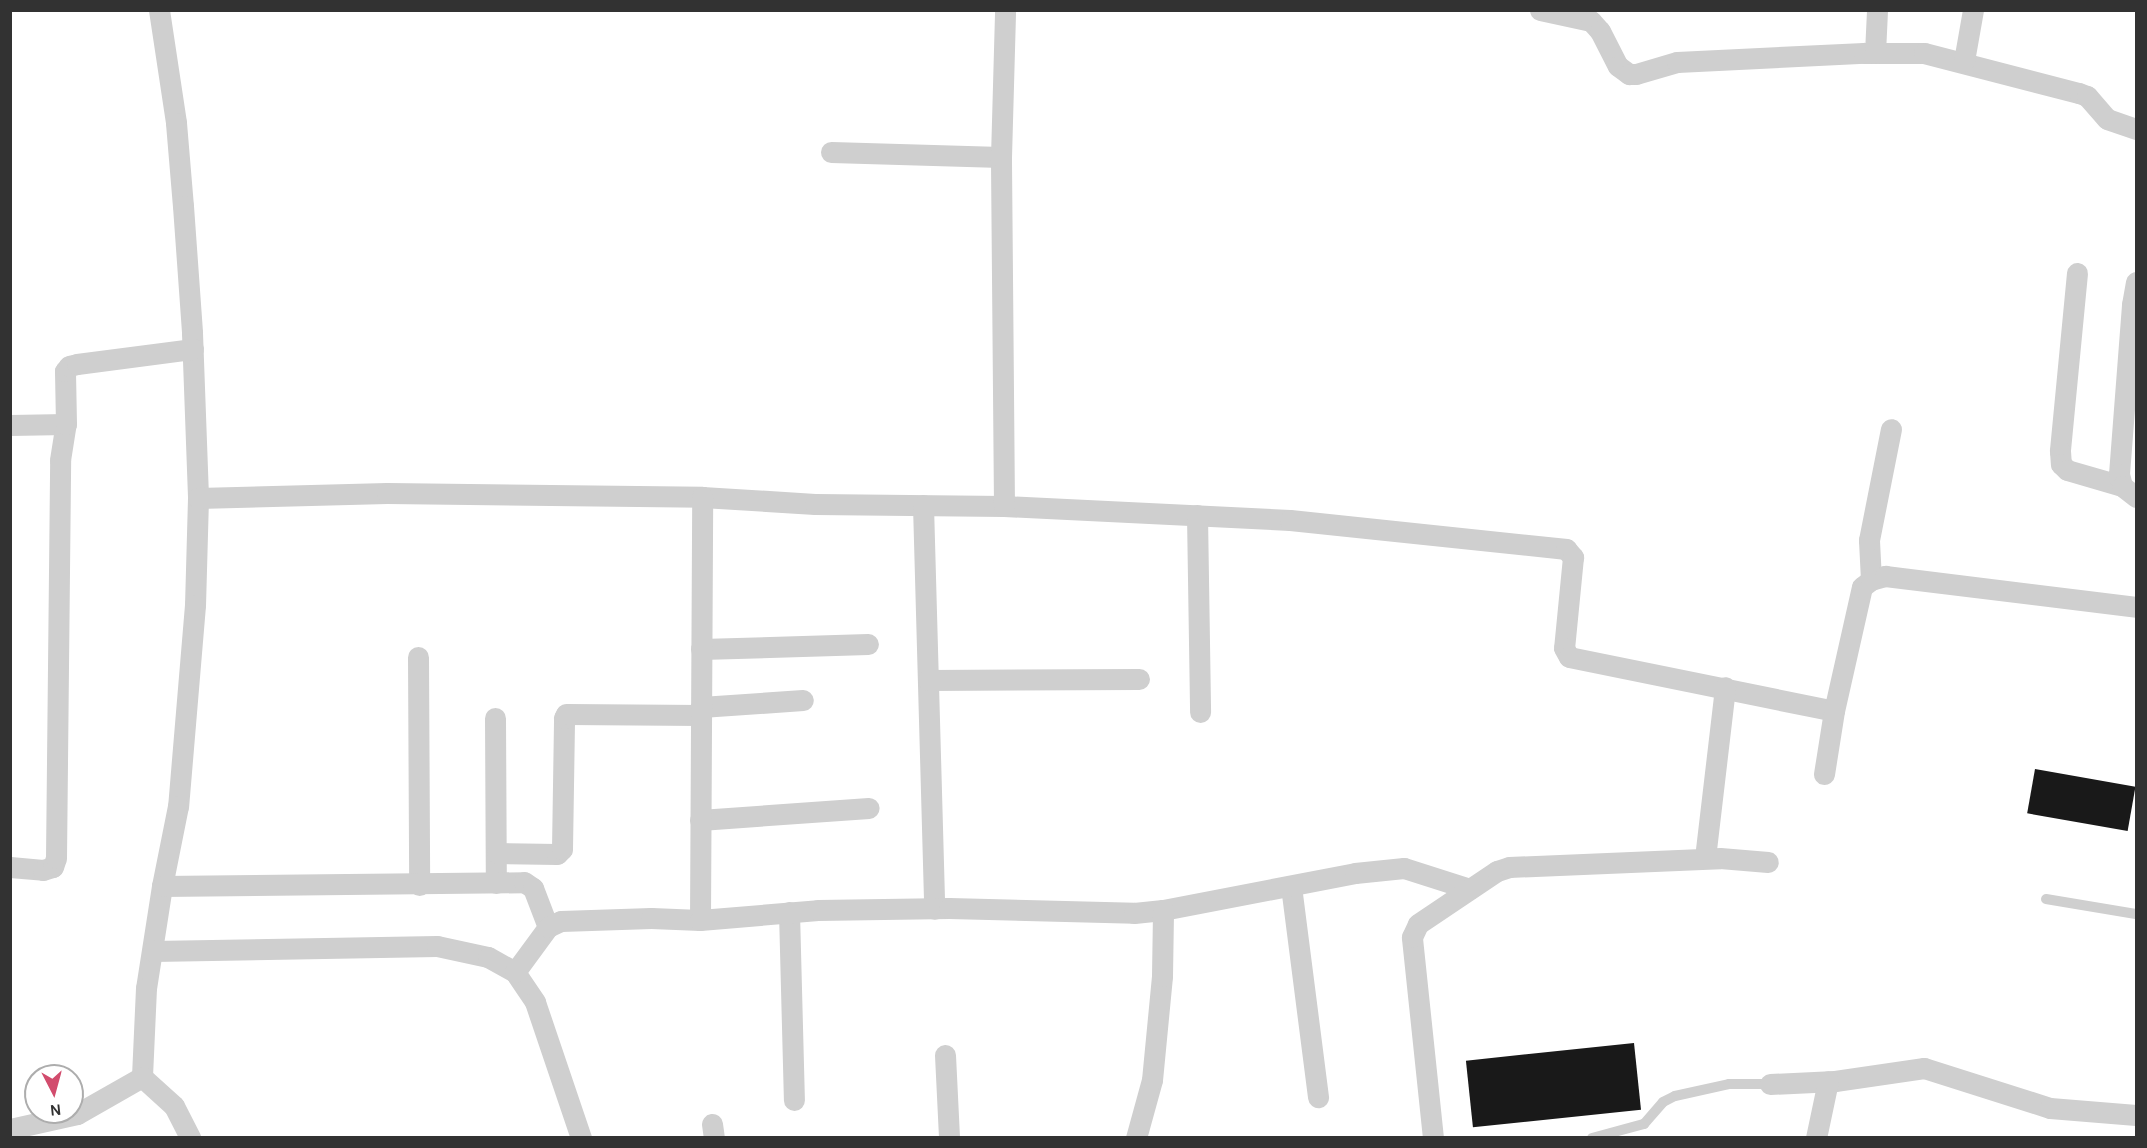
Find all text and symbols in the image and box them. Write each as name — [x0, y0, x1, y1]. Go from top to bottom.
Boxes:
north arrow — [24, 1064, 84, 1124]
text: N — [49, 1100, 62, 1120]

